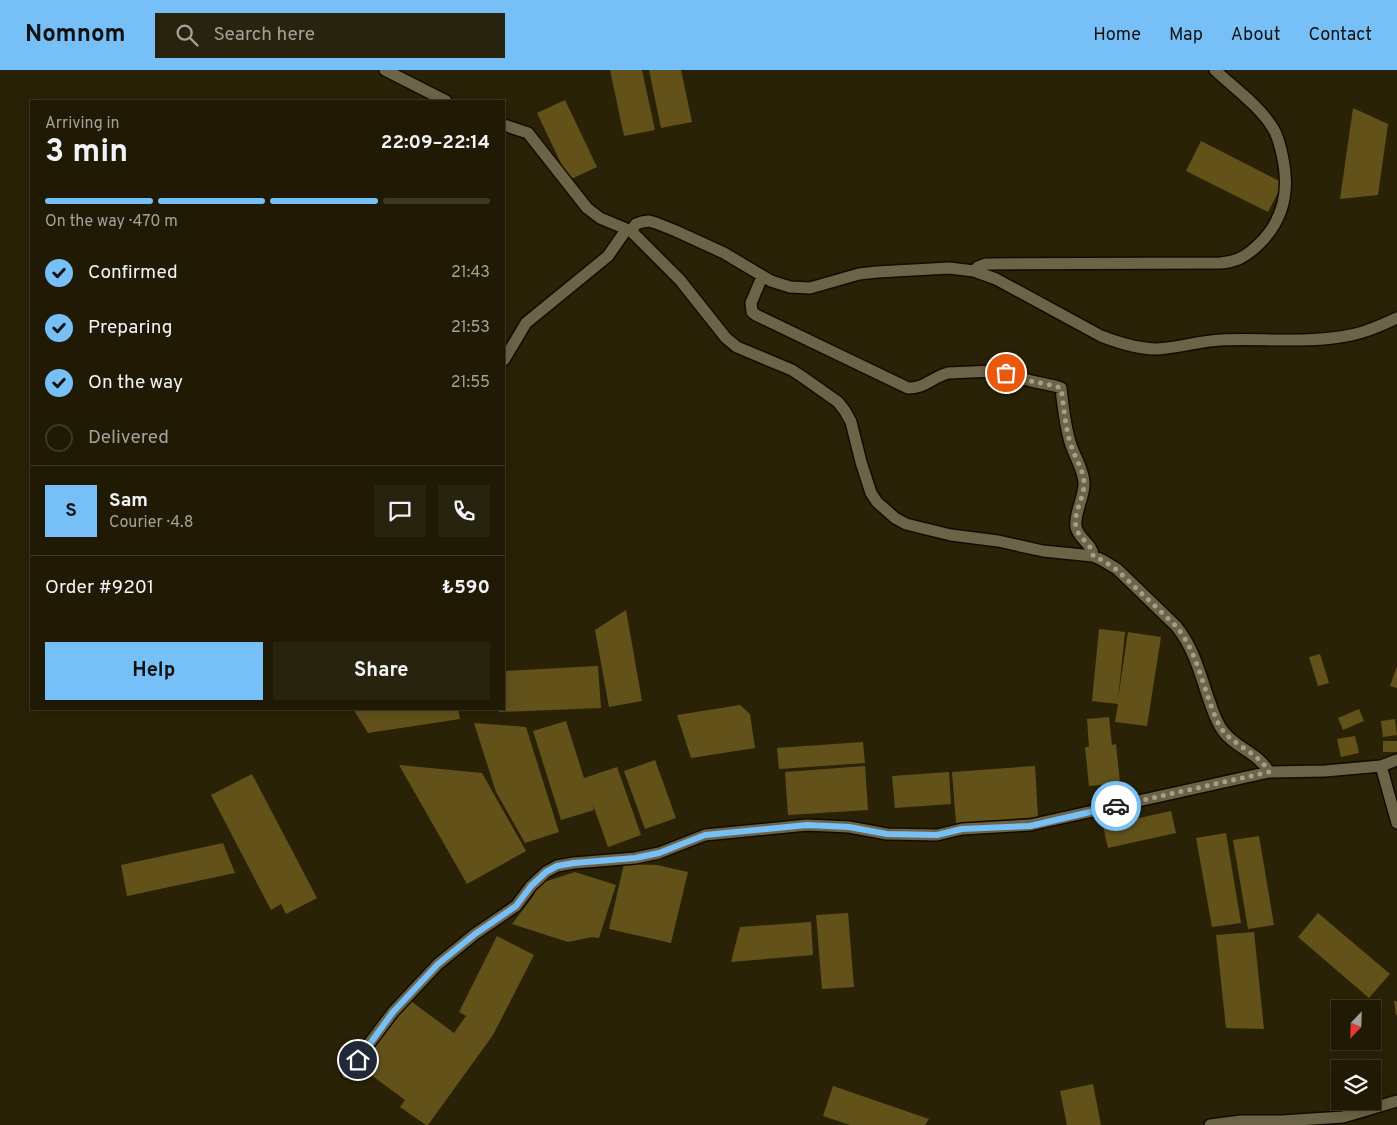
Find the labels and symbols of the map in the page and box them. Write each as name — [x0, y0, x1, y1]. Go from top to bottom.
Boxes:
pin — [985, 352, 1027, 394]
courier — [1091, 781, 1141, 831]
north arrow — [1331, 1000, 1381, 1050]
pin — [337, 1039, 379, 1081]

